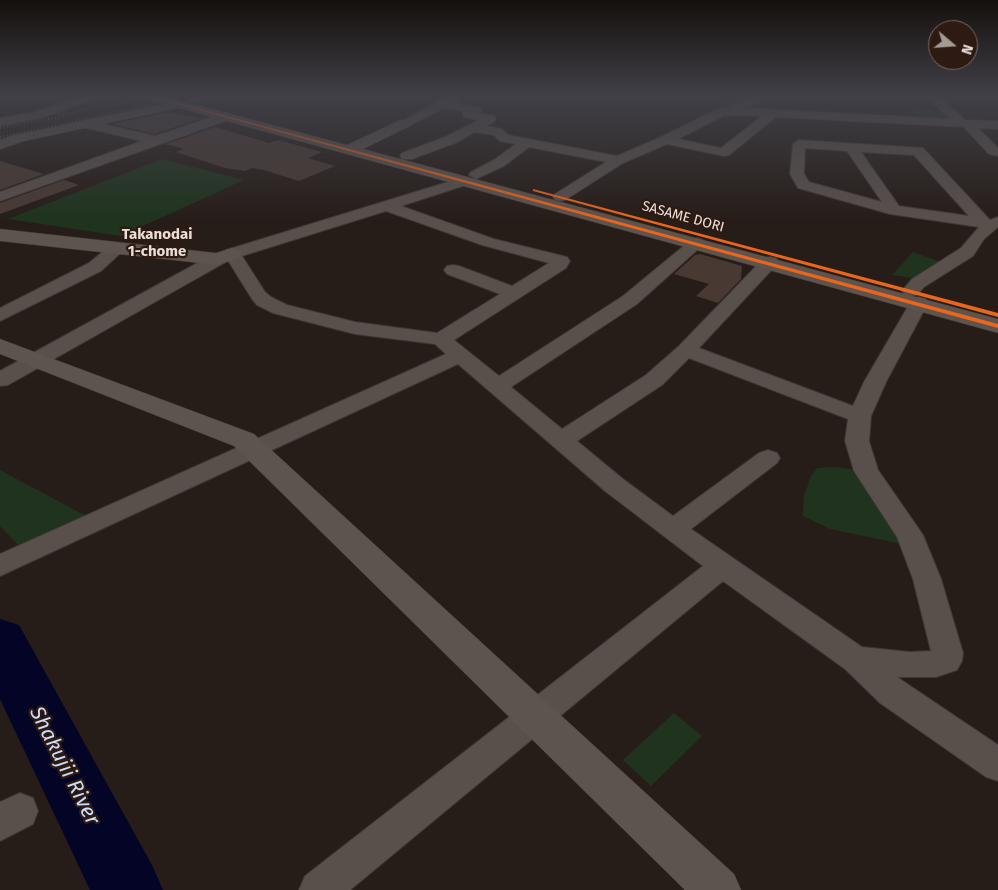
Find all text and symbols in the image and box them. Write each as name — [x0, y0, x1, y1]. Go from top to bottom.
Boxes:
north arrow — [928, 20, 978, 70]
text: N — [957, 42, 976, 57]
street label: SASAME DORI — [640, 198, 726, 236]
district label: Takanodai 1-chome — [122, 226, 192, 261]
water label: Shakujii River — [23, 703, 105, 829]

